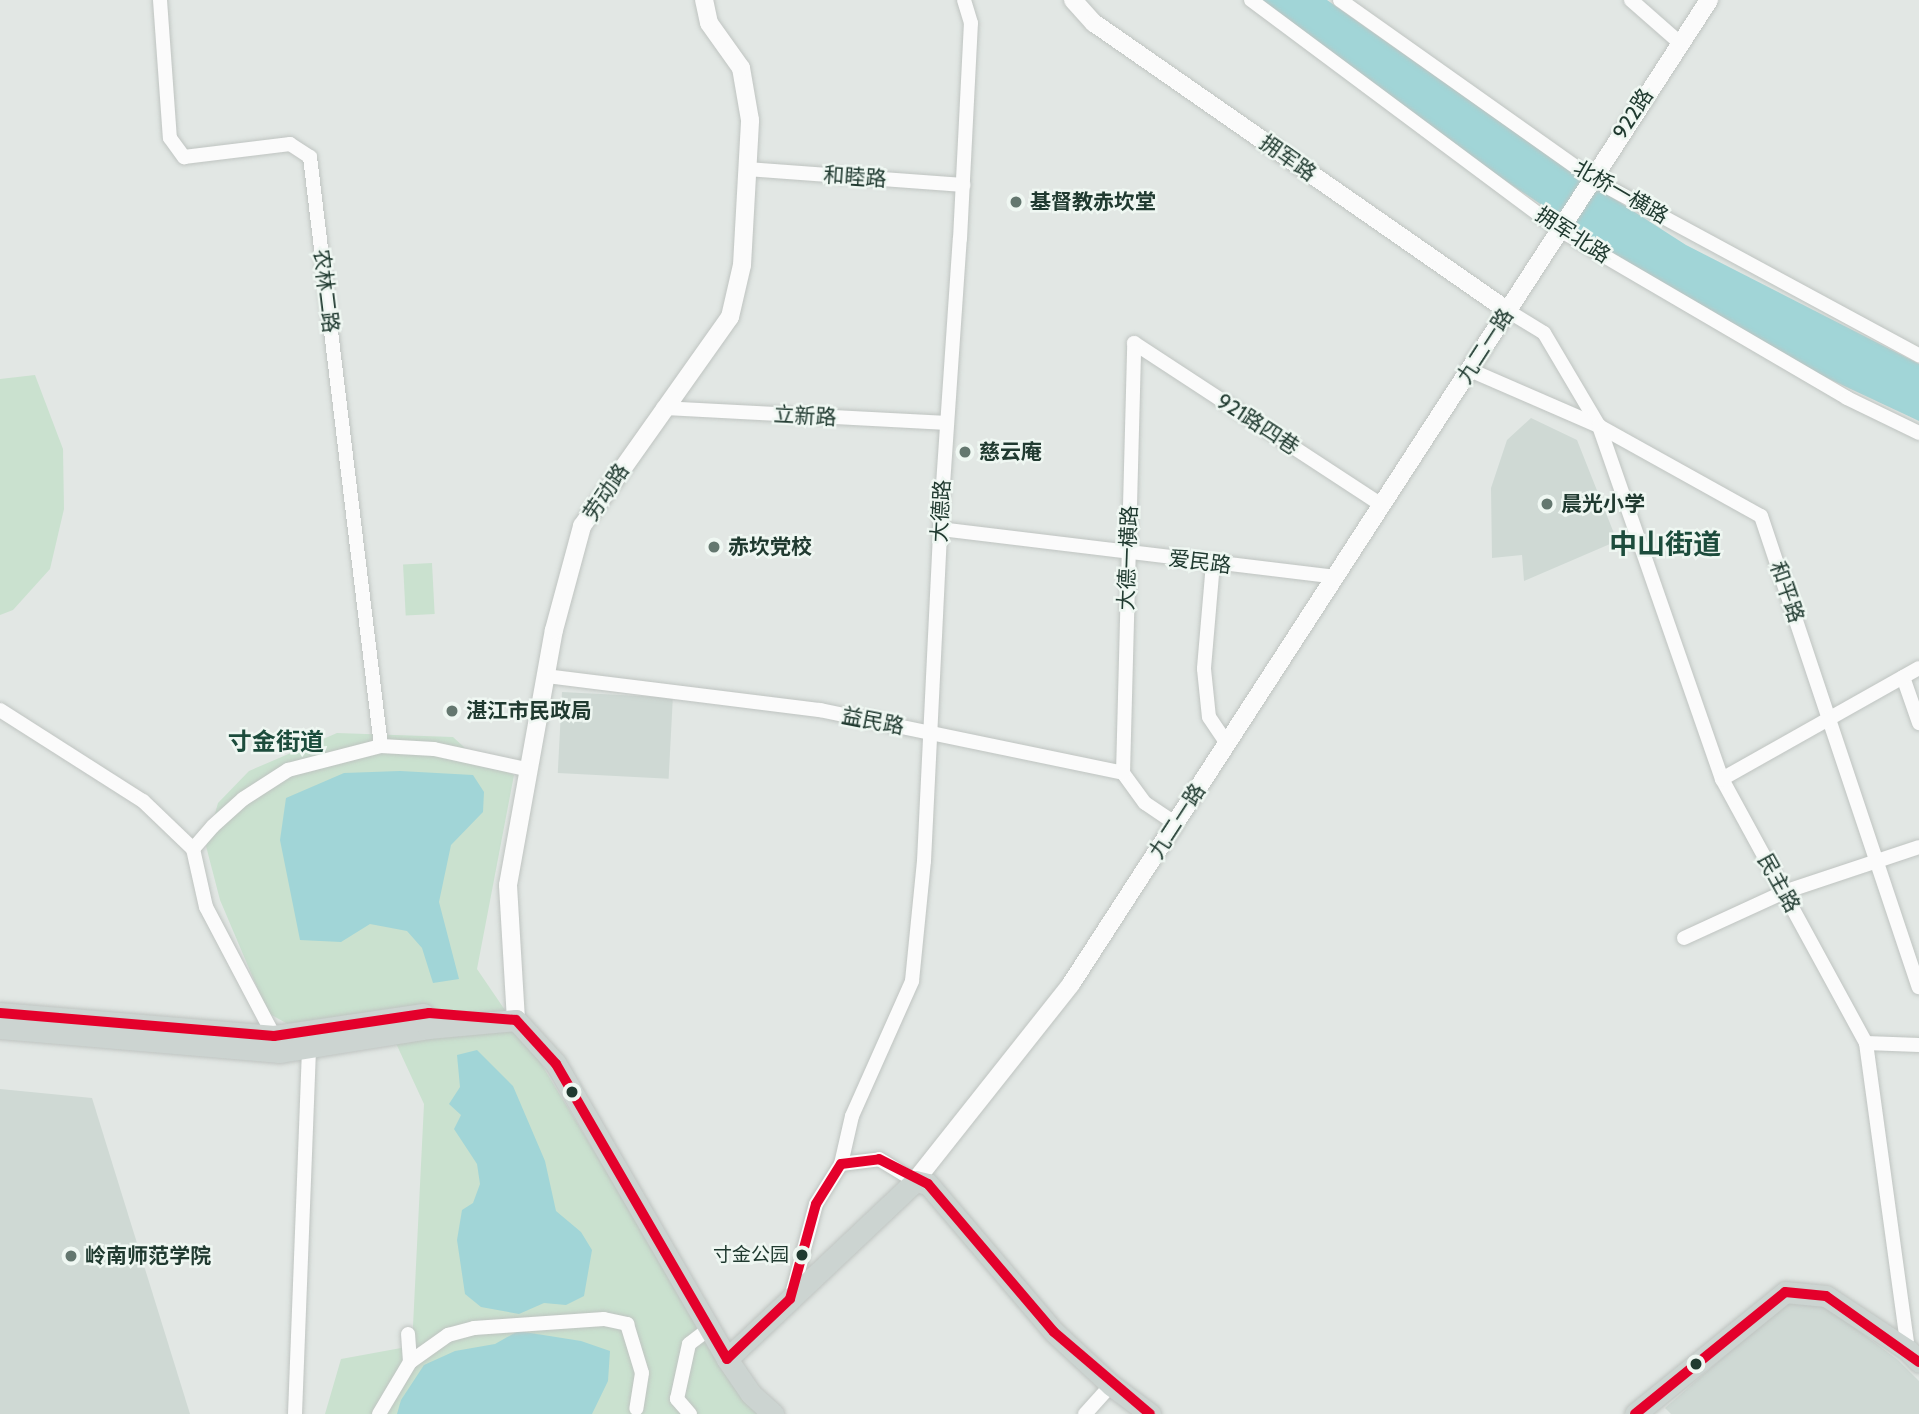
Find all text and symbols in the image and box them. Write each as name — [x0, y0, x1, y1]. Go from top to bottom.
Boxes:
street label: 922路 — [1607, 84, 1659, 144]
street label: 拥军路 — [1255, 130, 1321, 186]
street label: 北桥一横路 — [1569, 155, 1673, 229]
street label: 和睦路 — [823, 162, 887, 192]
place label: 基督教赤坎堂 — [1030, 189, 1156, 215]
marker: 基督教赤坎堂 — [1008, 194, 1024, 210]
street label: 拥军北路 — [1531, 202, 1615, 268]
street label: 农林二路 — [308, 248, 344, 334]
street label: 九二一路 — [1452, 304, 1518, 388]
street label: 921路四巷 — [1212, 388, 1304, 460]
street label: 立新路 — [773, 402, 837, 430]
place label: 慈云庵 — [979, 439, 1042, 465]
marker: 慈云庵 — [957, 444, 973, 460]
street label: 劳动路 — [578, 459, 634, 525]
street label: 大德路 — [927, 479, 955, 543]
place label: 晨光小学 — [1561, 491, 1645, 517]
marker: 晨光小学 — [1539, 496, 1555, 512]
street label: 大德一横路 — [1114, 505, 1142, 611]
district label: 中山街道 — [1609, 527, 1721, 561]
place label: 赤坎党校 — [728, 534, 812, 560]
marker: 赤坎党校 — [706, 539, 722, 555]
street label: 爱民路 — [1167, 546, 1233, 578]
street label: 和平路 — [1765, 558, 1809, 626]
place label: 湛江市民政局 — [466, 698, 592, 724]
marker: 湛江市民政局 — [444, 703, 460, 719]
street label: 益民路 — [840, 703, 906, 739]
district label: 寸金街道 — [228, 728, 324, 756]
street label: 九二一路 — [1144, 779, 1210, 863]
street label: 民主路 — [1753, 849, 1805, 917]
unlabelled marker — [565, 1085, 579, 1099]
place label: 岭南师范学院 — [85, 1243, 211, 1269]
place label: 寸金公园 — [713, 1244, 789, 1266]
marker: 岭南师范学院 — [63, 1248, 79, 1264]
marker: 寸金公园 — [795, 1248, 809, 1262]
unlabelled marker — [1689, 1357, 1703, 1371]

